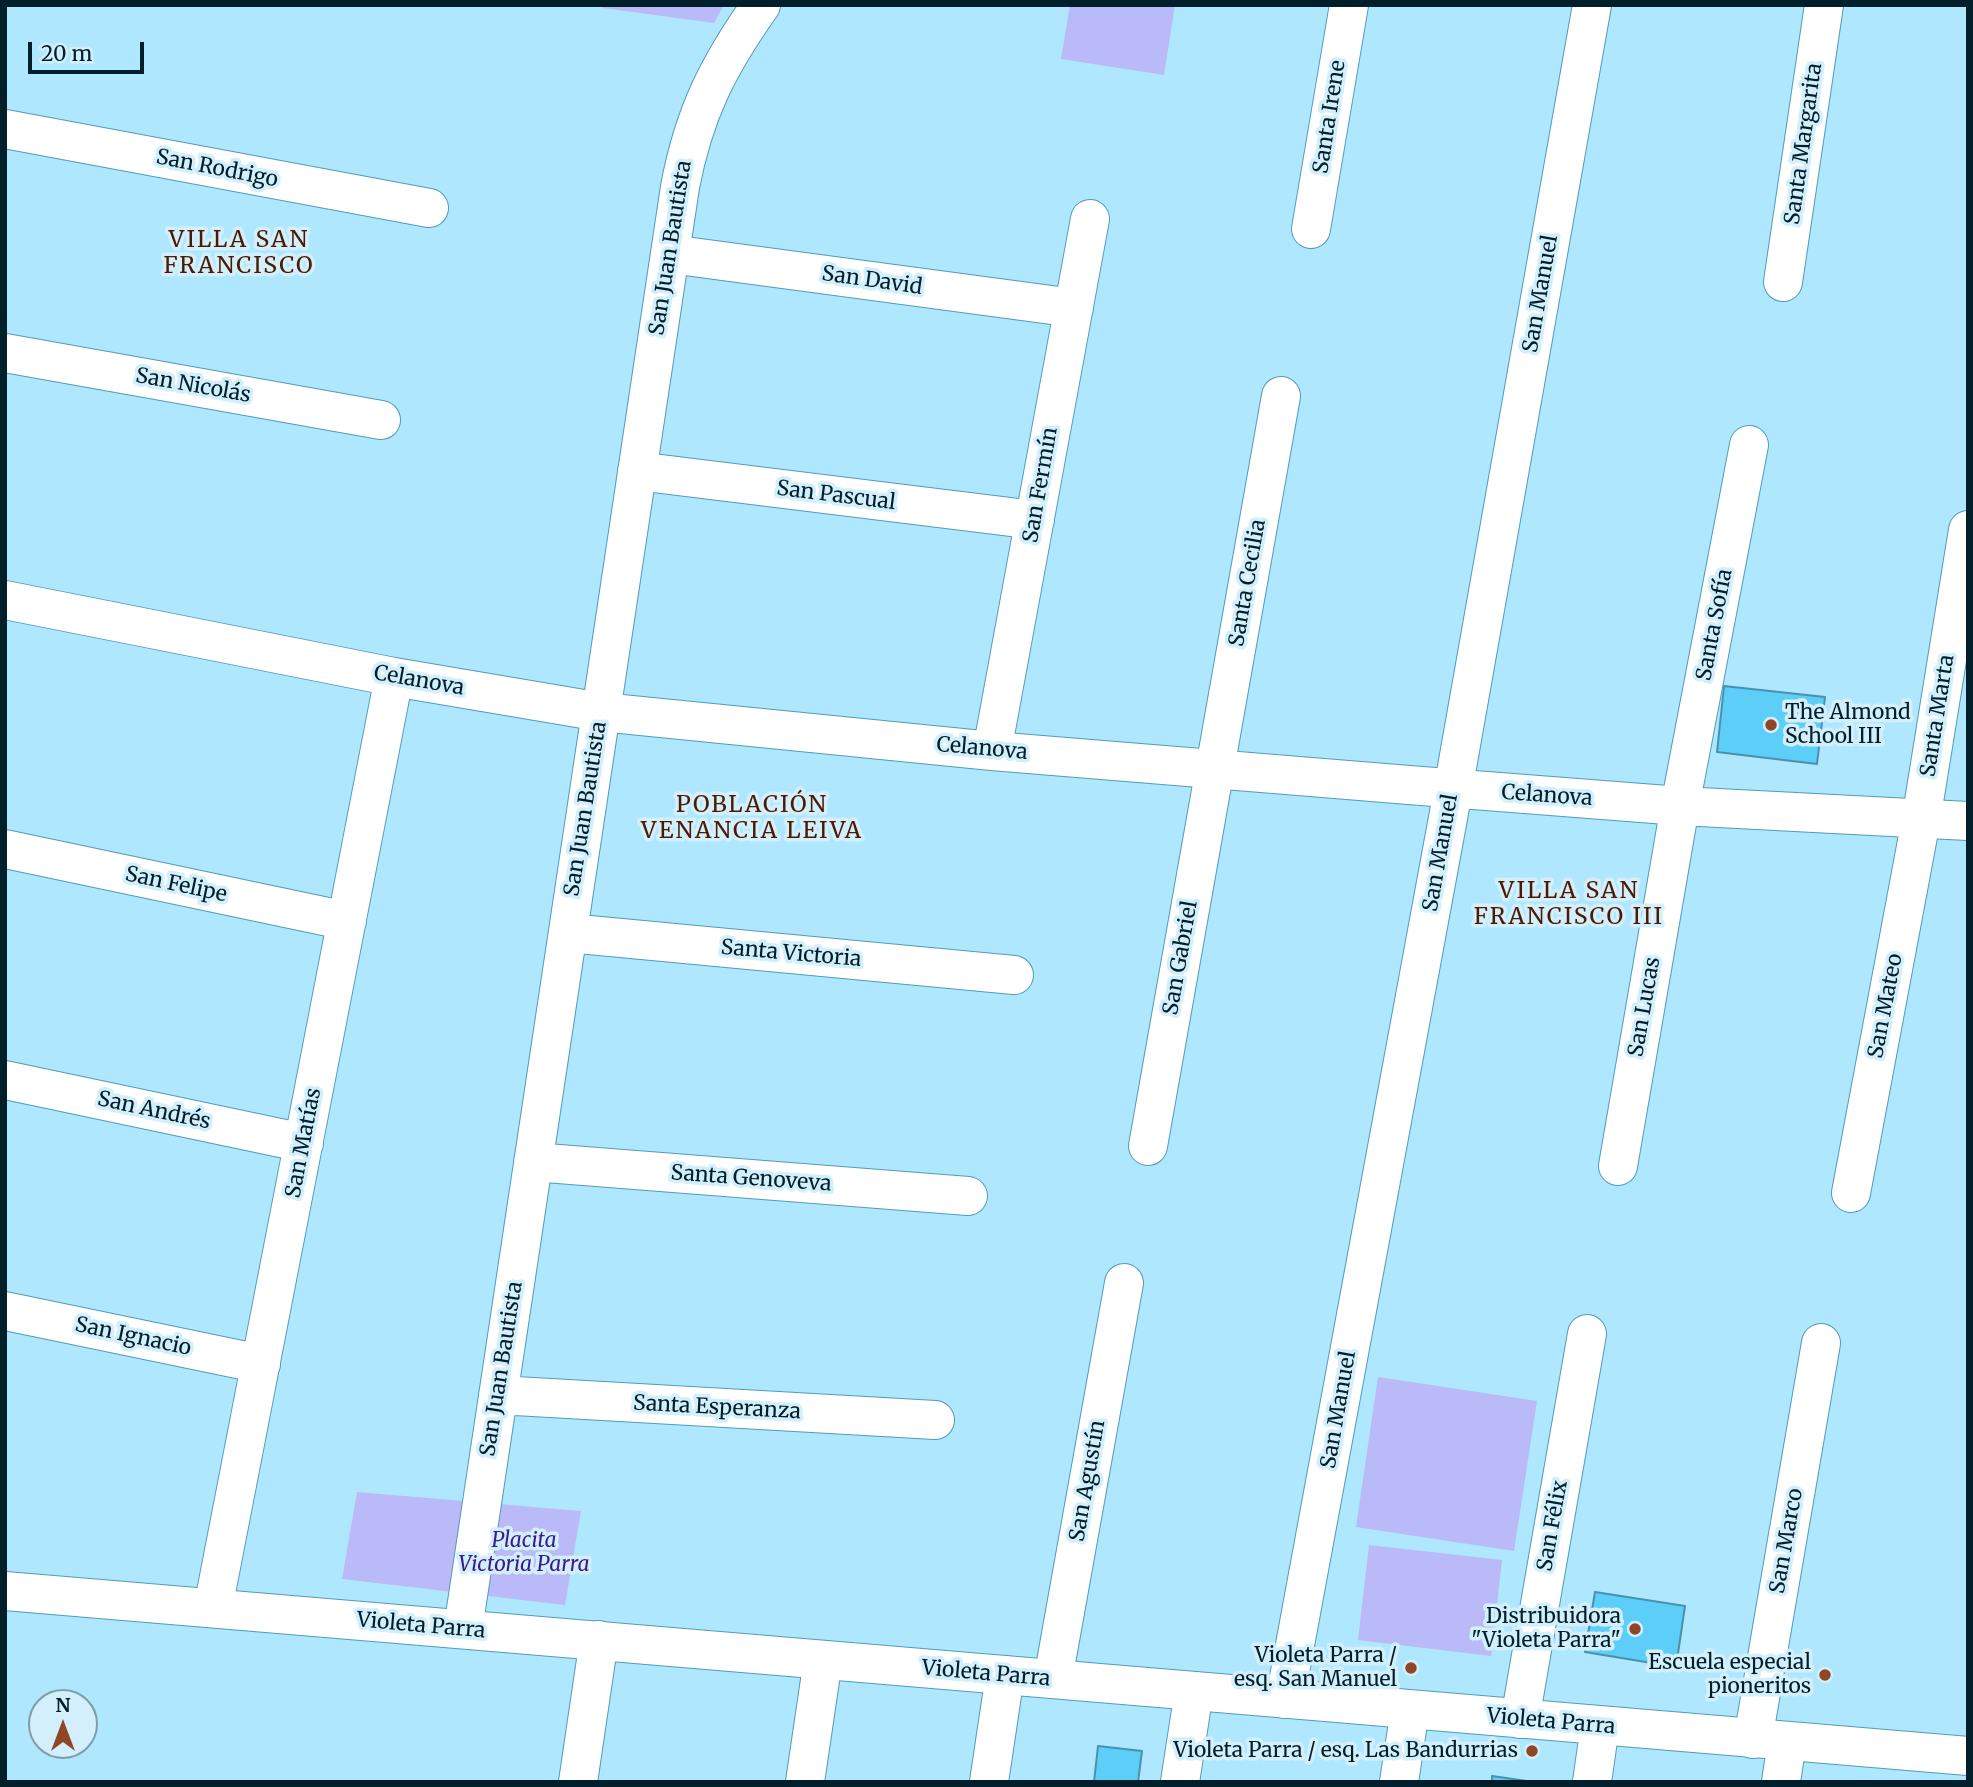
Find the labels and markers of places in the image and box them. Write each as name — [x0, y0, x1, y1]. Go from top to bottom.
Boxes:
place label: The Almond School III — [1785, 700, 1911, 750]
marker: The Almond School III — [1763, 717, 1779, 733]
place label: Distribuidora "Violeta Parra" — [1471, 1604, 1621, 1654]
marker: Distribuidora "Violeta Parra" — [1627, 1621, 1643, 1637]
place label: Violeta Parra / esq. San Manuel — [1234, 1643, 1397, 1693]
place label: Escuela especial pioneritos — [1648, 1650, 1811, 1700]
marker: Violeta Parra / esq. San Manuel — [1403, 1660, 1419, 1676]
marker: Escuela especial pioneritos — [1817, 1667, 1833, 1683]
place label: Violeta Parra / esq. Las Bandurrias — [1173, 1738, 1518, 1764]
marker: Violeta Parra / esq. Las Bandurrias — [1524, 1743, 1540, 1759]

